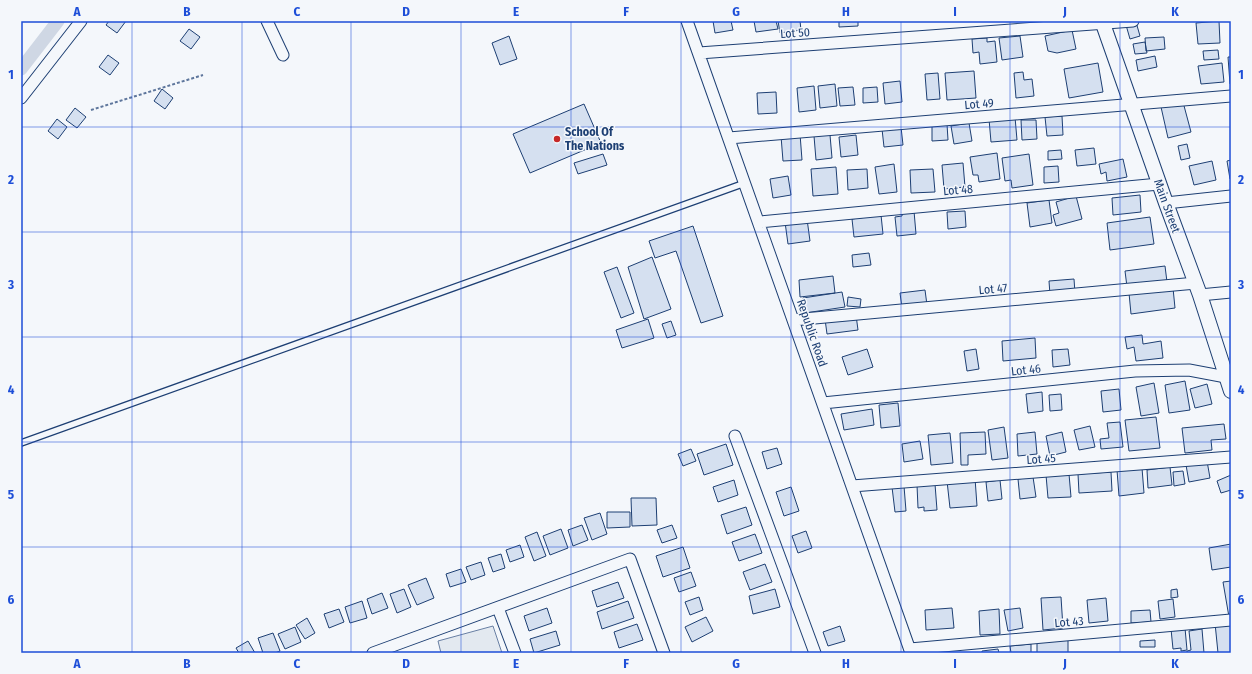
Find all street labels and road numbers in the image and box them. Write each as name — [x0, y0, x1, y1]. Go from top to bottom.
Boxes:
street label: Lot 50 — [780, 25, 810, 41]
street label: Lot 49 — [964, 96, 994, 112]
street label: Main Street — [1151, 177, 1183, 235]
street label: Lot 48 — [942, 182, 974, 198]
street label: Lot 47 — [978, 281, 1008, 297]
street label: Republic Road — [794, 297, 830, 369]
street label: Lot 46 — [1010, 361, 1042, 379]
street label: Lot 45 — [1026, 451, 1057, 467]
street label: Lot 43 — [1054, 614, 1084, 630]

